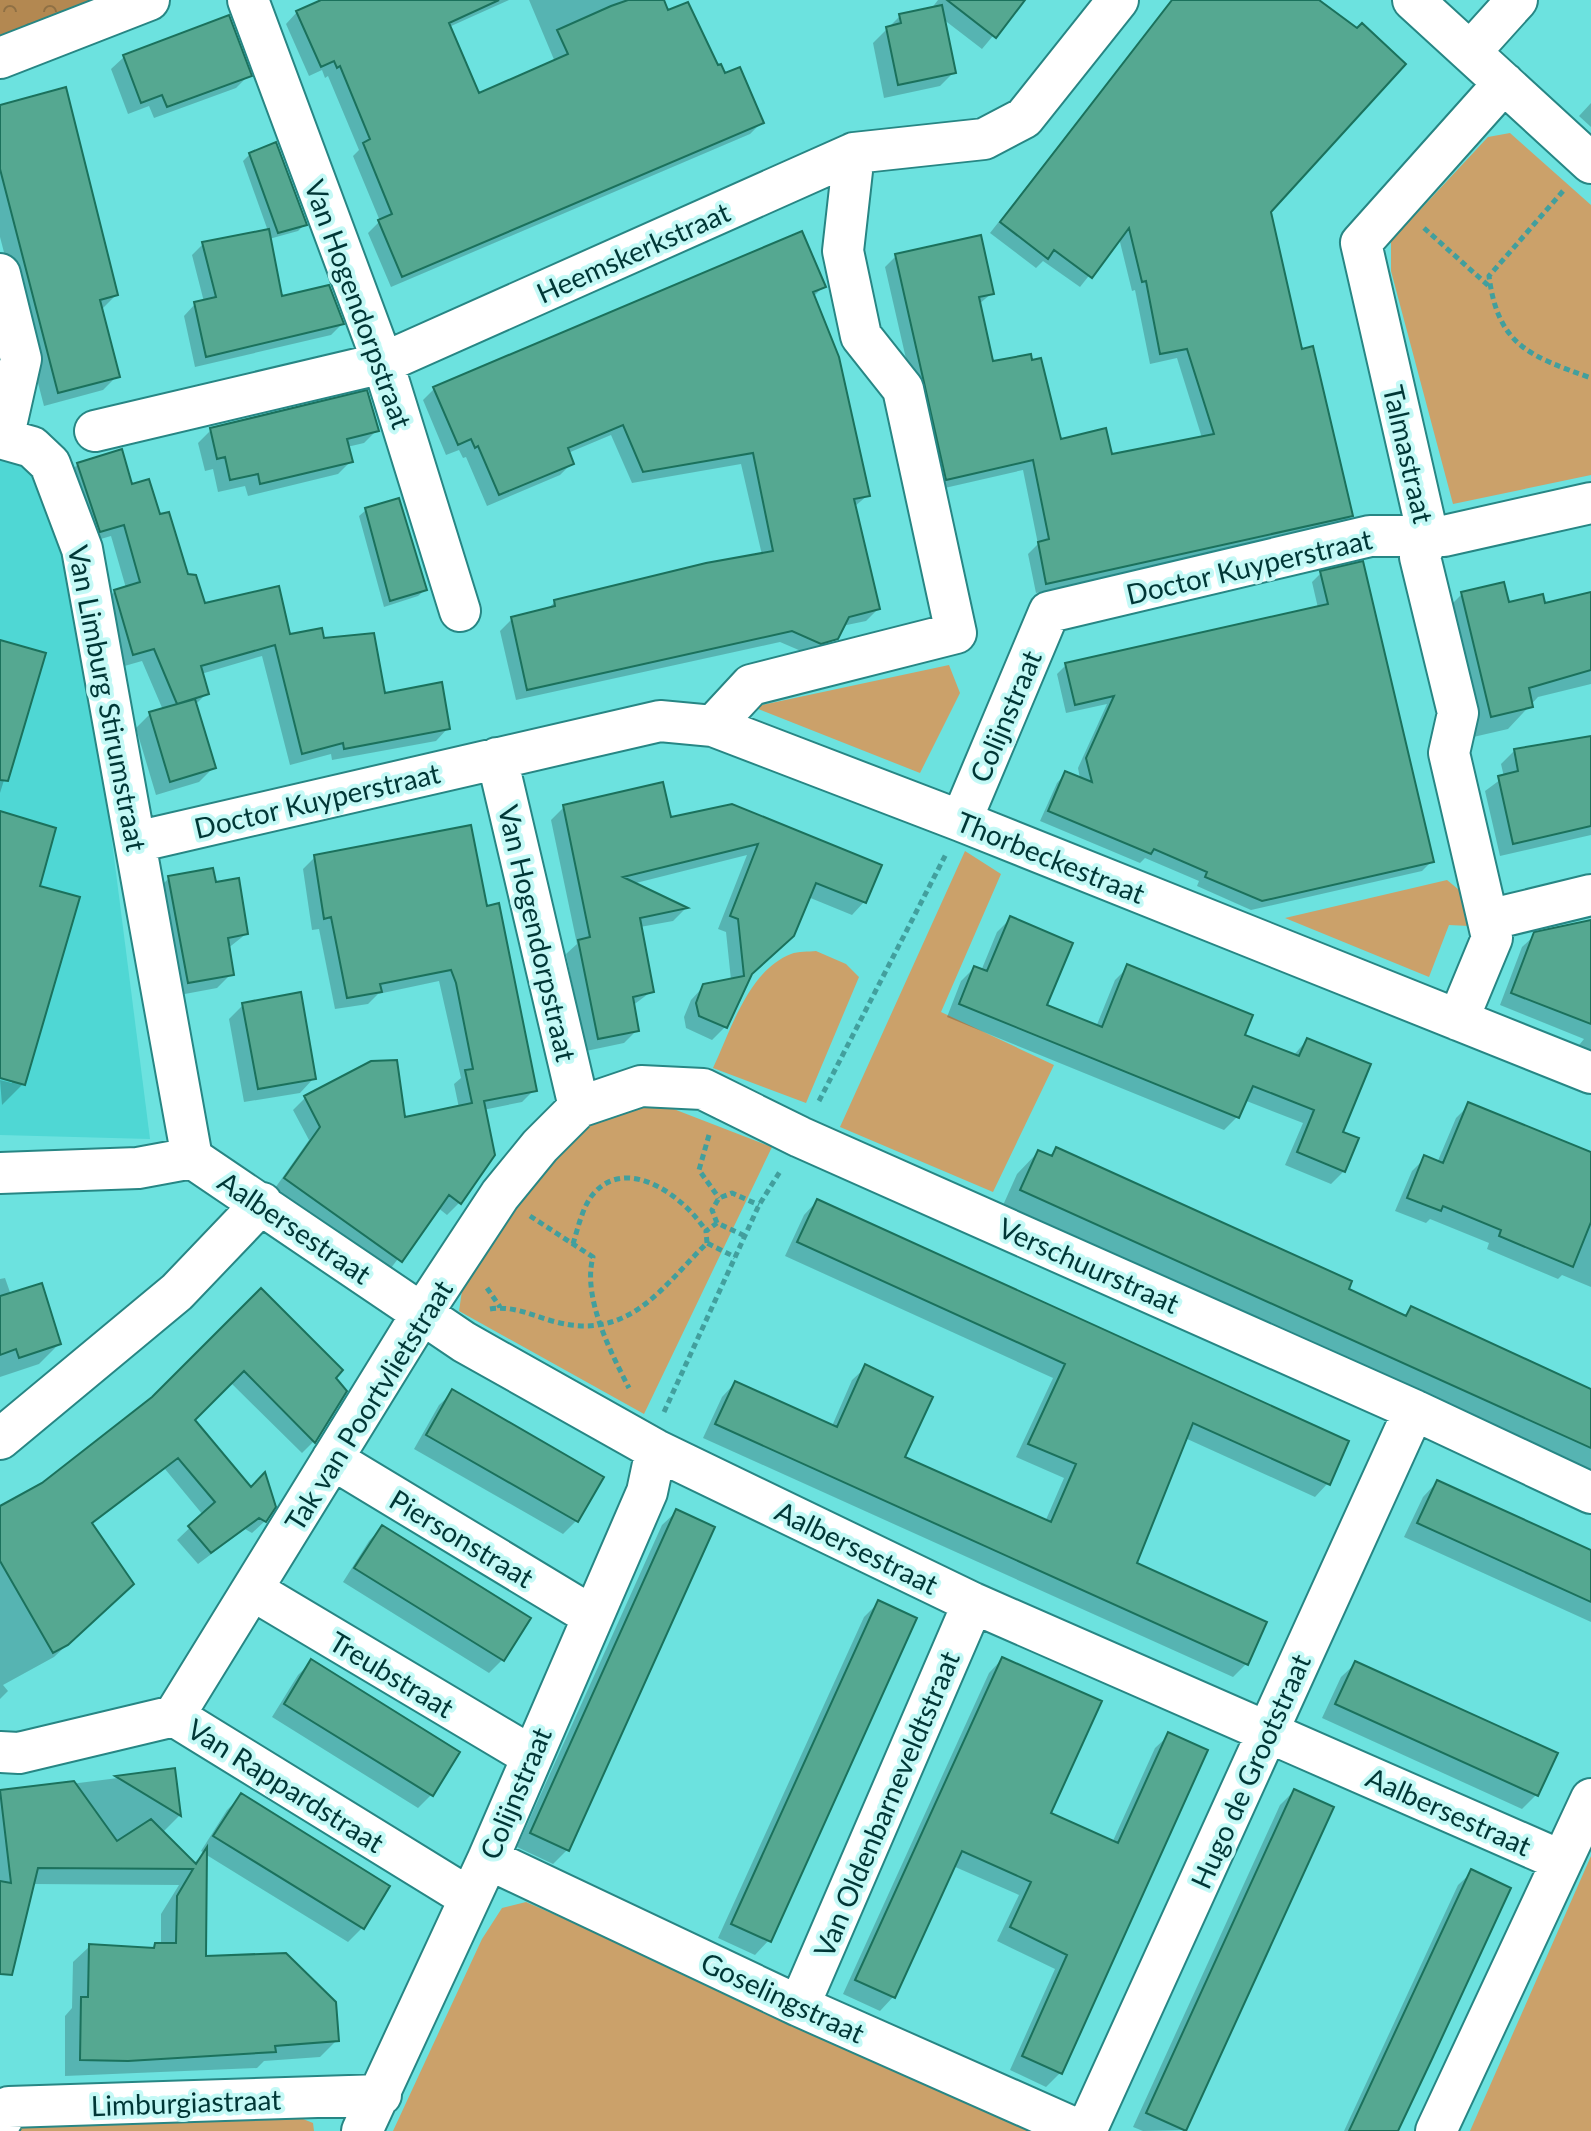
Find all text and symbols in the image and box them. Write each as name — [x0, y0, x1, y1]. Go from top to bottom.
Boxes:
street label: Van Hogendorpstraat — [298, 175, 420, 433]
street label: Heemskerkstraat — [531, 194, 735, 310]
street label: Talmastraat — [1377, 382, 1441, 526]
street label: Doctor Kuyperstraat — [1123, 521, 1375, 611]
street label: Van Limburg Stirumstraat — [62, 542, 154, 854]
street label: Colijnstraat — [962, 645, 1048, 787]
street label: Doctor Kuyperstraat — [191, 755, 443, 845]
street label: Van Hogendorpstraat — [492, 801, 584, 1065]
street label: Thorbeckestraat — [952, 804, 1150, 910]
street label: Aalbersestraat — [212, 1163, 378, 1291]
street label: Verschuurstraat — [993, 1210, 1185, 1320]
street label: Tak van Poortvlietstraat — [277, 1273, 459, 1537]
street label: Piersonstraat — [384, 1482, 540, 1594]
street label: Aalbersestraat — [770, 1493, 944, 1601]
street label: Treubstraat — [324, 1624, 460, 1724]
street label: Van Oldenbarneveldtstraat — [806, 1646, 966, 1962]
street label: Hugo de Grootstraat — [1183, 1649, 1317, 1893]
street label: Van Rappardstraat — [181, 1711, 391, 1859]
street label: Colijnstraat — [472, 1722, 558, 1864]
street label: Aalbersestraat — [1361, 1760, 1537, 1862]
street label: Goselingstraat — [696, 1944, 870, 2050]
street label: Limburgiastraat — [90, 2082, 282, 2122]

